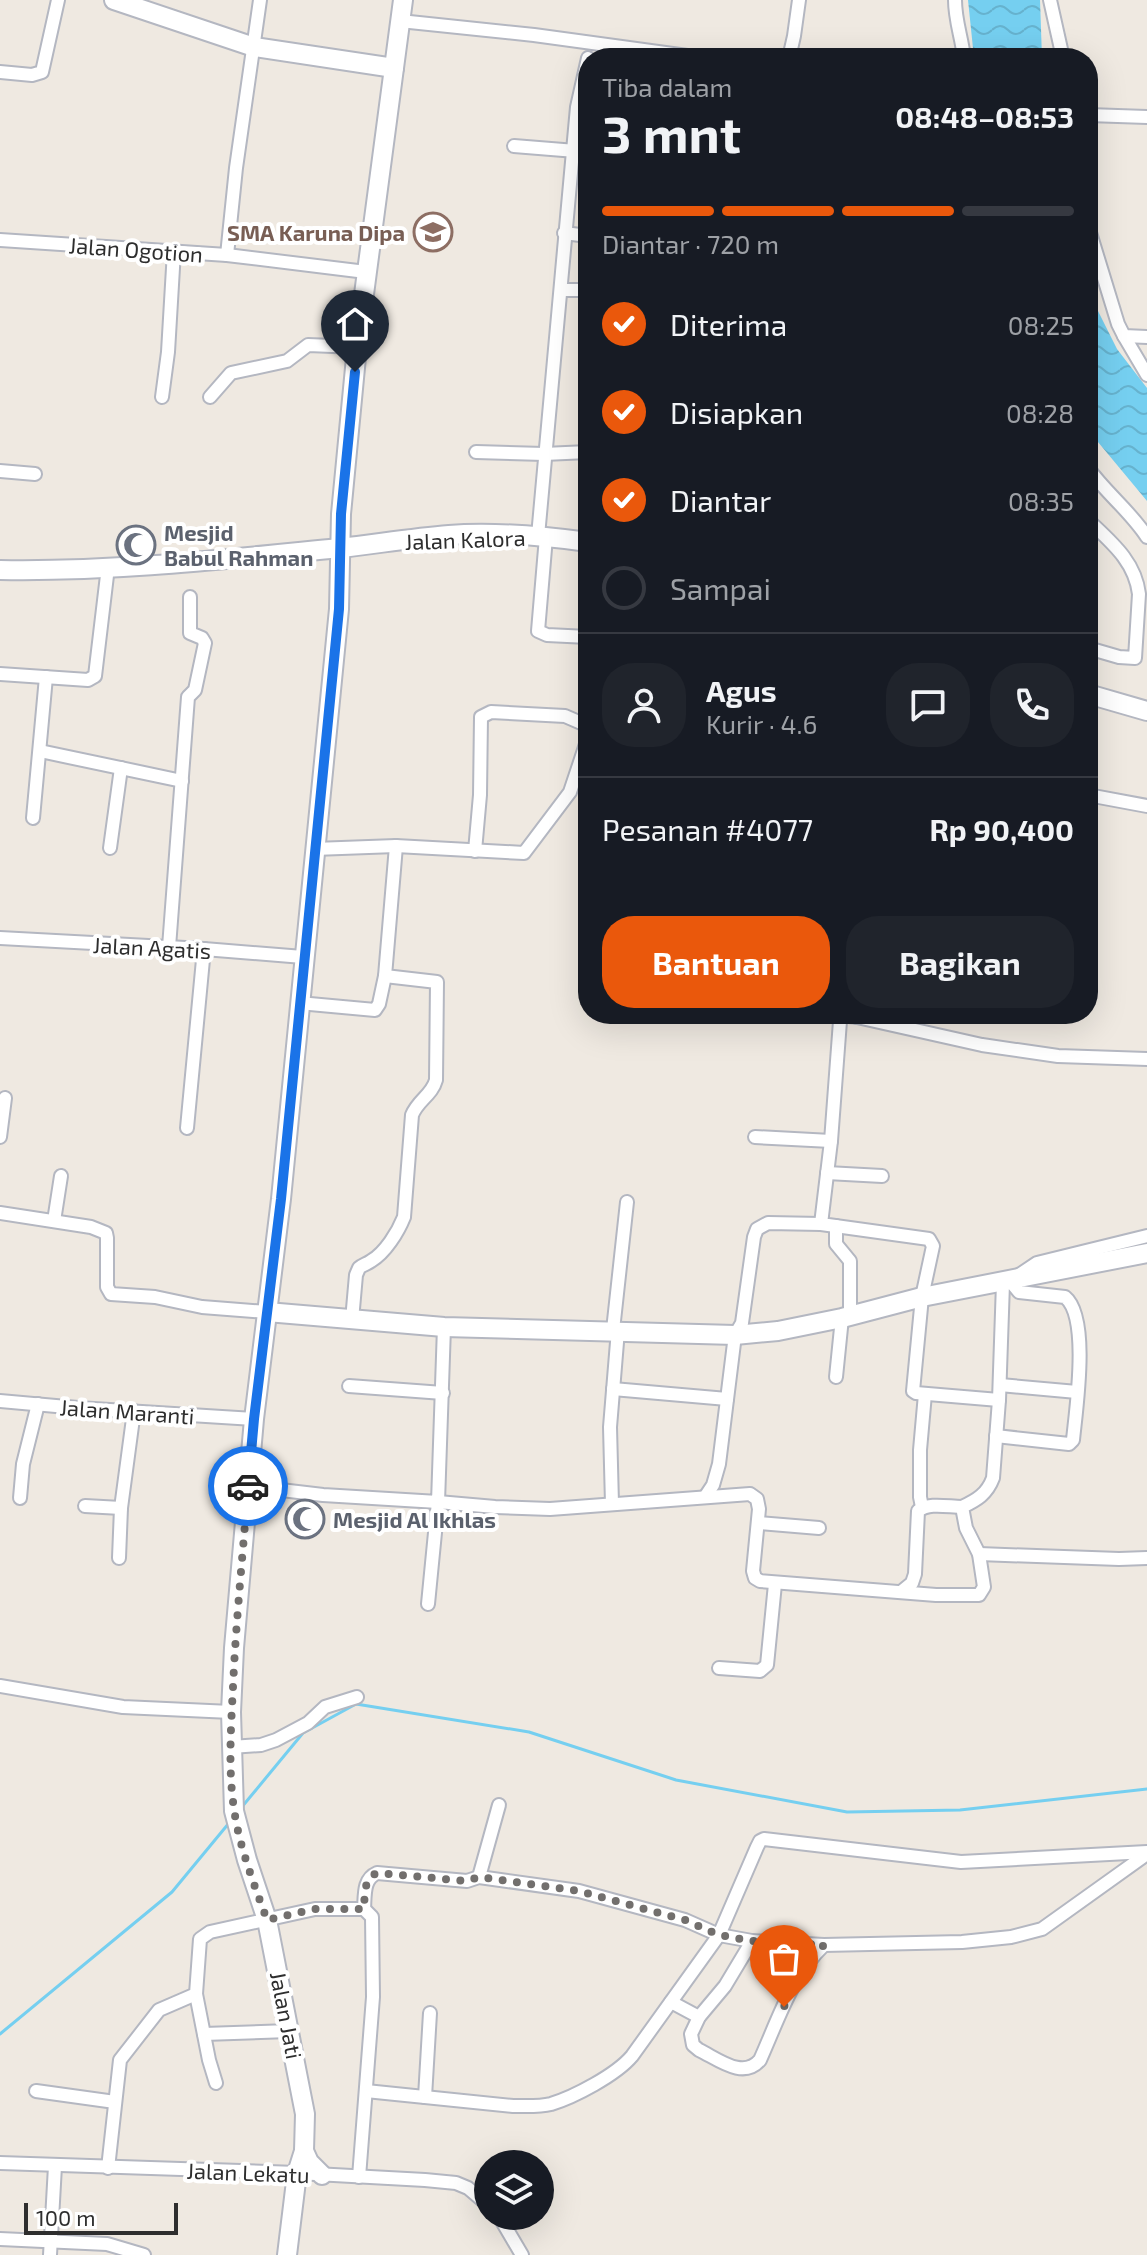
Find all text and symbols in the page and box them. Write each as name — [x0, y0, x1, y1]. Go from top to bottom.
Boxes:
text: Tiba dalam — [602, 71, 732, 102]
text: 08:48–08:53 — [895, 98, 1074, 134]
text: 3 mnt — [602, 101, 741, 163]
school or university icon: SMA Karuna Dipa — [412, 211, 454, 253]
place label: SMA Karuna Dipa — [227, 219, 405, 245]
text: Diantar · 720 m — [602, 228, 779, 259]
street label: Jalan Ogotion — [68, 231, 204, 267]
pin — [321, 290, 389, 372]
icon: home — [333, 302, 377, 346]
icon: check — [602, 302, 646, 346]
text: Diterima — [670, 306, 787, 342]
text: 08:25 — [1008, 309, 1074, 340]
icon: check — [602, 390, 646, 434]
text: Disiapkan — [670, 394, 803, 430]
text: 08:28 — [1006, 397, 1074, 428]
icon: check — [602, 478, 646, 522]
text: Diantar — [670, 482, 771, 518]
text: 08:35 — [1008, 485, 1074, 516]
place label: Mesjid Babul Rahman — [164, 519, 313, 570]
mosque icon: Mesjid Babul Rahman — [115, 524, 157, 566]
street label: Jalan Kalora — [404, 524, 526, 554]
text: Sampai — [670, 570, 771, 606]
button: person — [602, 663, 686, 747]
button: chat — [886, 663, 970, 747]
button: phone — [990, 663, 1074, 747]
text: Agus — [706, 672, 777, 708]
text: Kurir · 4.6 — [706, 708, 817, 739]
text: Pesanan #4077 — [602, 811, 813, 847]
text: Rp 90,400 — [929, 811, 1074, 847]
button: Bantuan — [602, 916, 830, 1008]
button: Bagikan — [846, 916, 1074, 1008]
street label: Jalan Agatis — [92, 931, 212, 963]
street label: Jalan Maranti — [59, 1393, 195, 1429]
courier — [208, 1446, 288, 1526]
icon: car — [226, 1464, 270, 1508]
mosque icon: Mesjid Al Ikhlas — [284, 1498, 326, 1540]
place label: Mesjid Al Ikhlas — [333, 1506, 496, 1532]
pin — [750, 1925, 818, 2007]
icon: bag — [762, 1937, 806, 1981]
street label: Jalan Jati — [266, 1969, 308, 2061]
map controls — [474, 2150, 554, 2230]
button: layers — [474, 2150, 554, 2230]
street label: Jalan Lekatu — [186, 2157, 310, 2187]
scale bar — [24, 2199, 178, 2235]
text: 100 m — [36, 2204, 95, 2230]

